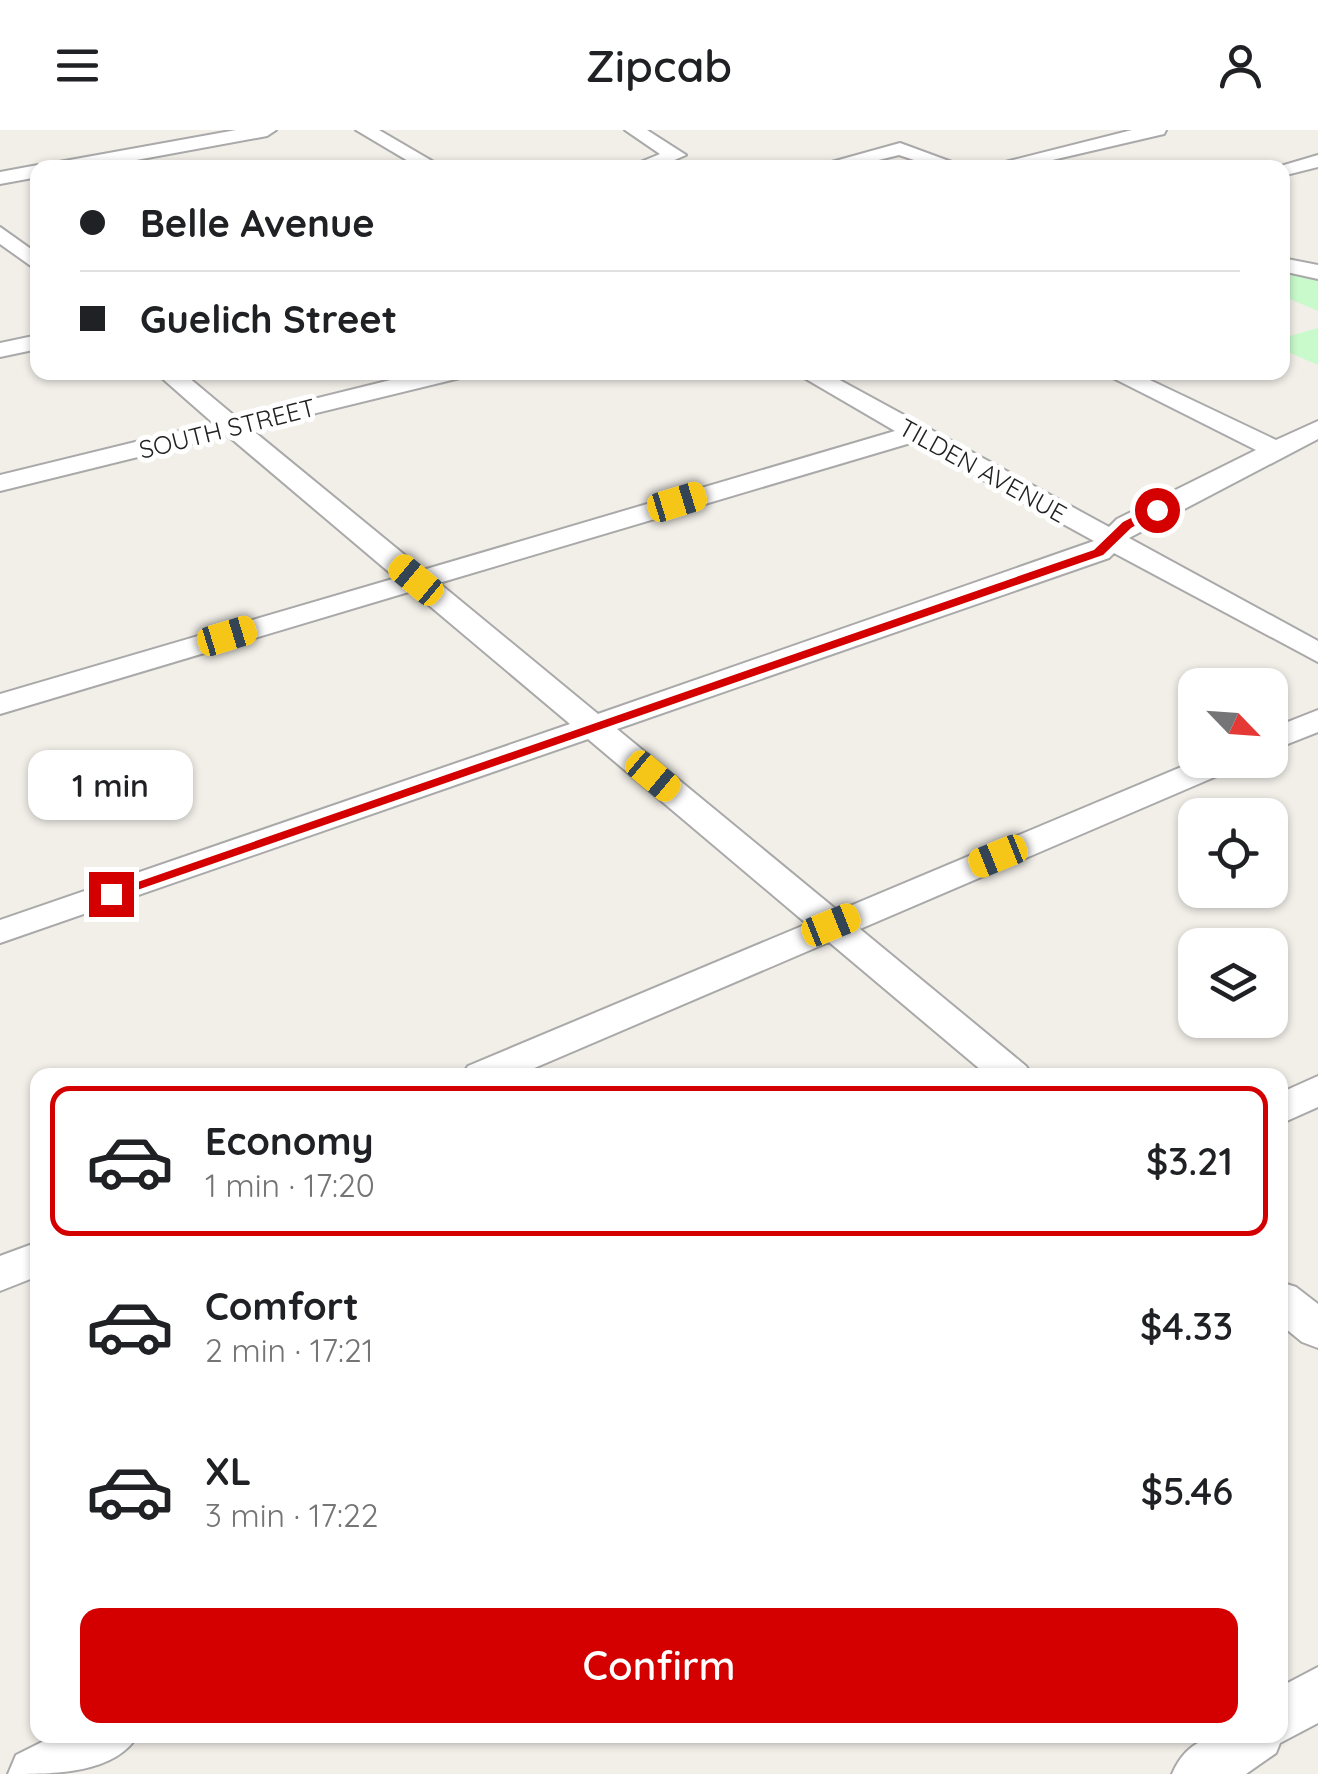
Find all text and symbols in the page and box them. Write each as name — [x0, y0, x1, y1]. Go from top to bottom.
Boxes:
text: Zipcab — [586, 37, 732, 93]
icon: menu — [50, 38, 105, 93]
icon: person — [1213, 38, 1268, 93]
text: Belle Avenue — [140, 199, 375, 247]
text: Guelich Street — [140, 295, 397, 343]
street label: SOUTH STREET — [136, 391, 318, 465]
street label: TILDEN AVENUE — [894, 411, 1072, 529]
car — [644, 479, 710, 525]
route start — [1135, 488, 1180, 533]
car — [383, 549, 449, 611]
car — [194, 613, 260, 659]
north arrow — [1178, 668, 1288, 778]
map controls — [1178, 668, 1288, 1038]
car — [620, 745, 686, 807]
callout: 1 min — [28, 749, 194, 819]
text: 1 min — [72, 765, 149, 805]
button: locate — [1178, 798, 1288, 908]
car — [965, 831, 1031, 881]
route end — [89, 872, 134, 917]
car — [798, 900, 864, 950]
button: layers — [1178, 928, 1288, 1038]
icon: car — [85, 1116, 175, 1206]
text: Economy — [205, 1117, 374, 1165]
text: $3.21 — [1146, 1137, 1233, 1185]
text: 1 min · 17:20 — [205, 1165, 375, 1205]
icon: car — [85, 1281, 175, 1371]
text: Comfort — [205, 1282, 359, 1330]
text: $4.33 — [1140, 1302, 1233, 1350]
text: 2 min · 17:21 — [205, 1330, 374, 1370]
icon: car — [85, 1446, 175, 1536]
text: XL — [205, 1447, 251, 1495]
text: $5.46 — [1141, 1467, 1233, 1515]
text: 3 min · 17:22 — [205, 1495, 378, 1535]
button: Confirm — [80, 1608, 1238, 1723]

